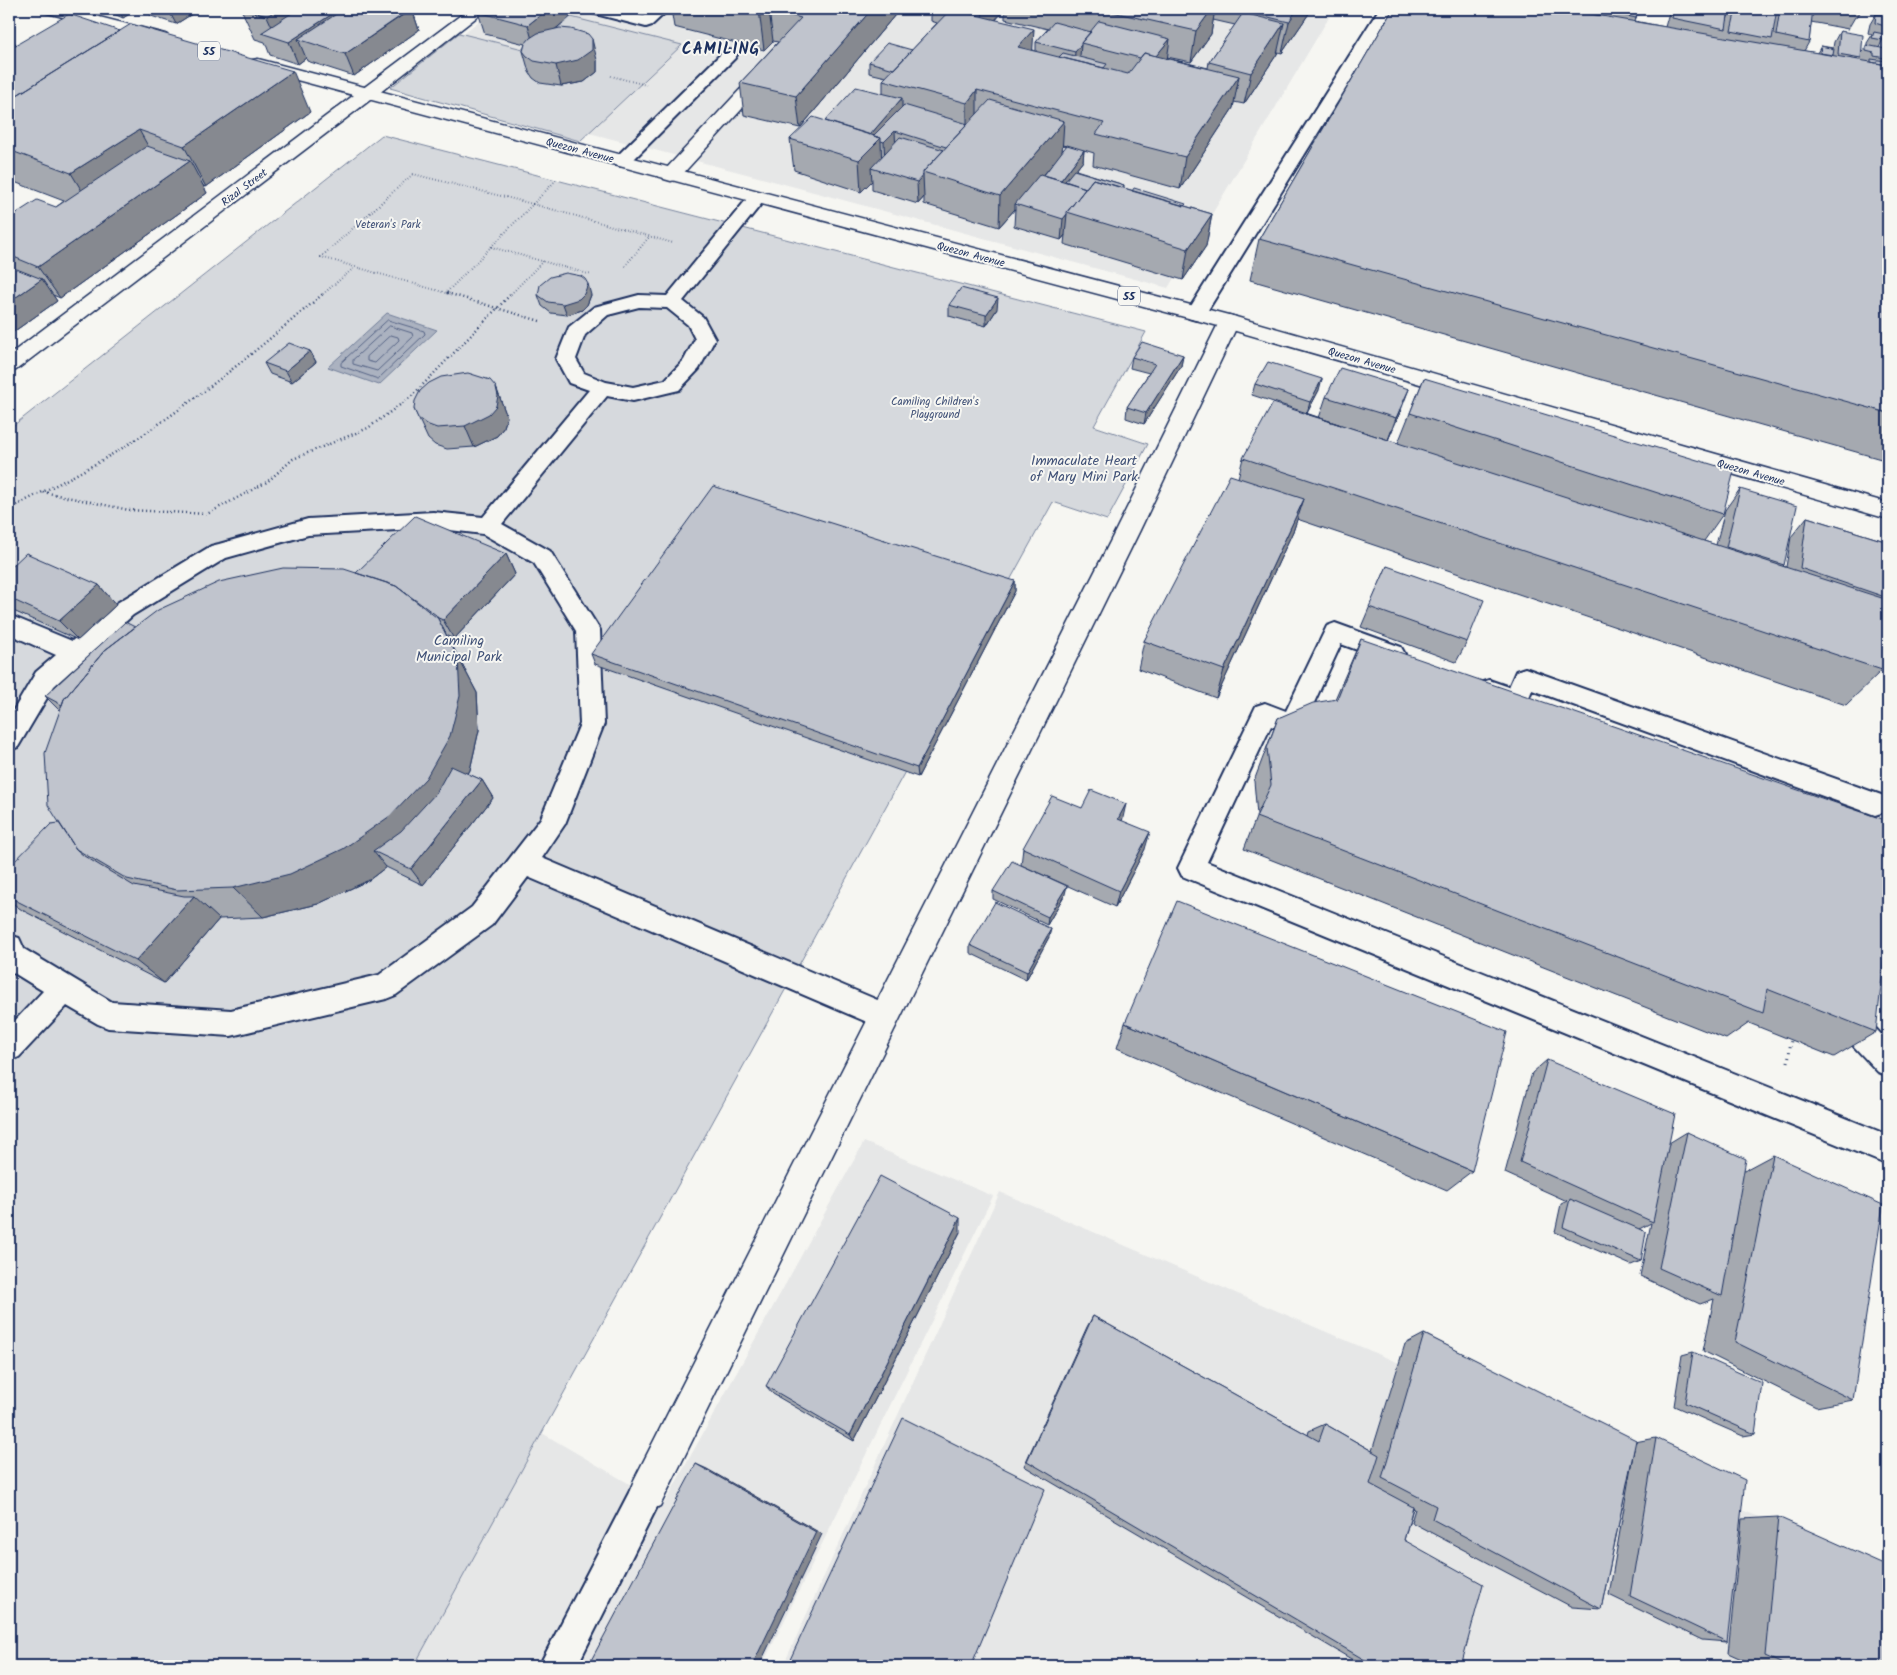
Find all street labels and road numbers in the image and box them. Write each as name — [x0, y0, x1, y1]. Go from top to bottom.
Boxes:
road number: 55 — [198, 41, 220, 60]
street label: Quezon Avenue — [544, 133, 616, 169]
street label: Rizal Street — [218, 164, 272, 211]
street label: Quezon Avenue — [935, 237, 1007, 273]
road number: 55 — [1118, 286, 1140, 306]
street label: Quezon Avenue — [1326, 343, 1398, 379]
street label: Quezon Avenue — [1715, 455, 1787, 491]

